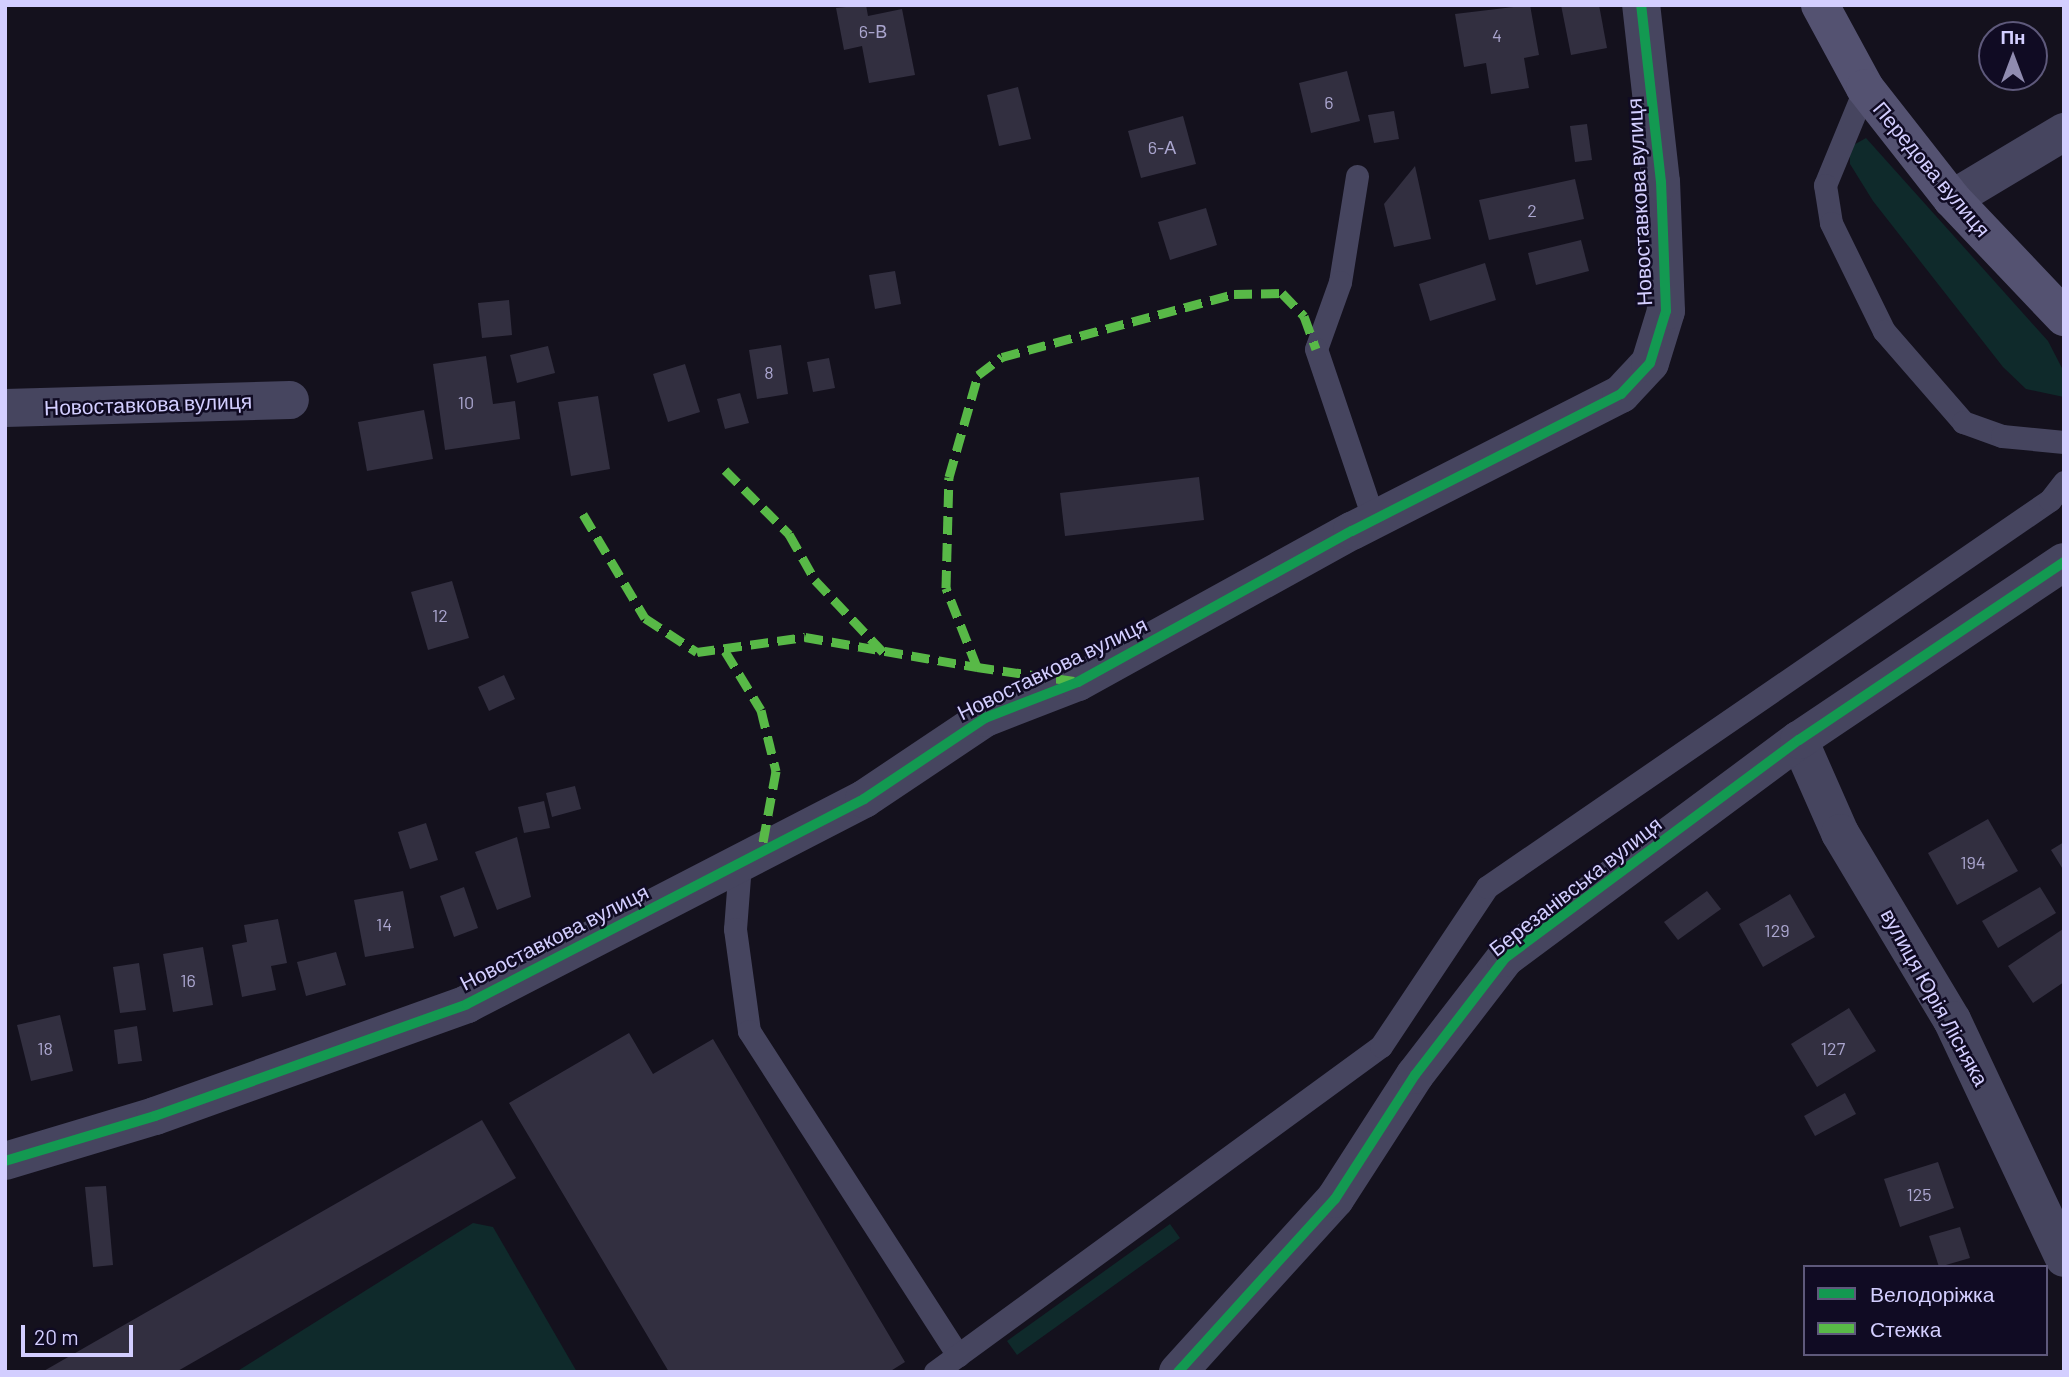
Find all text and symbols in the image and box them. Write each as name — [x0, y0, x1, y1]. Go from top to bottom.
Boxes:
house number: 6-В — [859, 20, 887, 42]
north arrow — [1978, 21, 2048, 91]
house number: 4 — [1492, 24, 1502, 46]
text: Пн — [2000, 25, 2026, 48]
house number: 6 — [1324, 91, 1334, 113]
street label: Передова вулиця — [1868, 96, 1996, 242]
street label: Новоставкова вулиця — [1621, 97, 1657, 307]
house number: 6-А — [1148, 136, 1176, 158]
house number: 2 — [1527, 199, 1537, 221]
house number: 8 — [764, 361, 774, 383]
street label: Новоставкова вулиця — [44, 388, 252, 420]
house number: 10 — [458, 391, 474, 413]
house number: 12 — [432, 604, 448, 626]
street label: Новоставкова вулиця — [953, 611, 1151, 725]
street label: Березанівська вулиця — [1484, 811, 1666, 961]
house number: 194 — [1960, 851, 1986, 873]
street label: Новоставкова вулиця — [456, 879, 652, 995]
street label: вулиця Юрія Лісняка — [1876, 904, 1994, 1090]
house number: 14 — [376, 913, 392, 935]
house number: 129 — [1764, 919, 1790, 941]
house number: 16 — [180, 969, 196, 991]
house number: 18 — [37, 1037, 53, 1059]
house number: 127 — [1821, 1037, 1845, 1059]
house number: 125 — [1906, 1183, 1932, 1205]
legend — [1803, 1265, 2048, 1356]
text: Велодоріжка — [1870, 1281, 1994, 1306]
scale bar — [24, 1310, 136, 1354]
text: Стежка — [1870, 1316, 1941, 1341]
text: 20 m — [34, 1324, 79, 1349]

